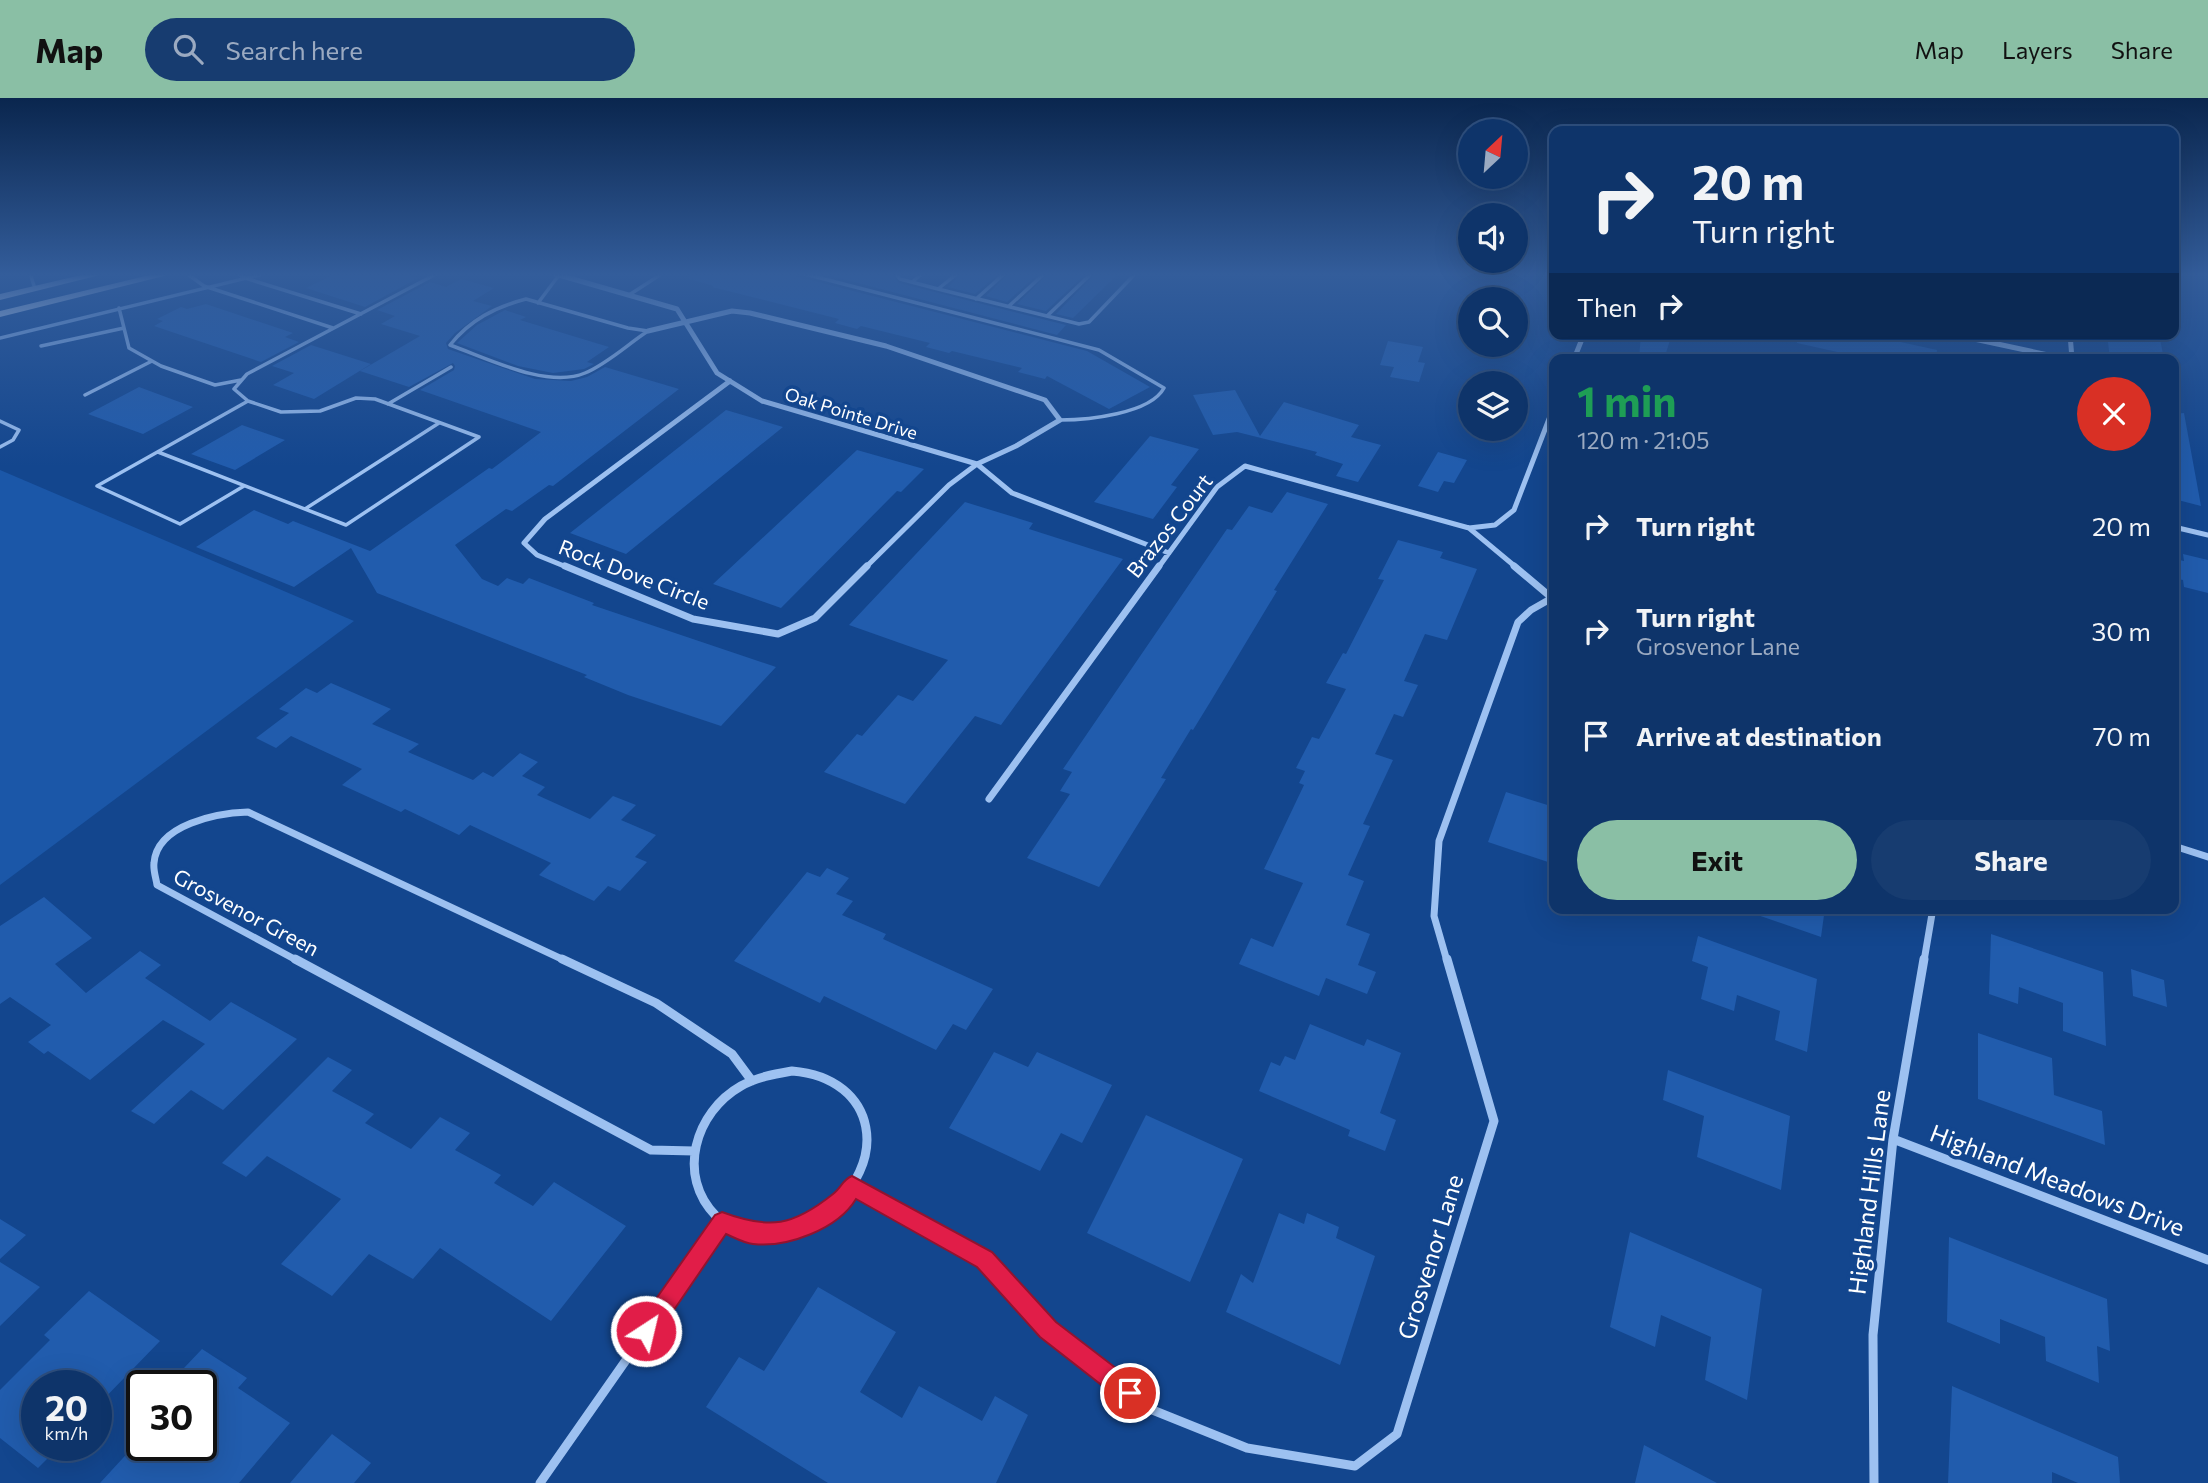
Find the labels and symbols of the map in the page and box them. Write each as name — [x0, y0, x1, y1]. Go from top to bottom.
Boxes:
north arrow — [1458, 119, 1528, 189]
street label: Oak Pointe Drive — [782, 382, 920, 444]
street label: Brazos Court — [1121, 468, 1217, 582]
street label: Rock Dove Circle — [556, 533, 713, 614]
street label: Grosvenor Green — [170, 863, 324, 961]
street label: Highland Hills Lane — [1842, 1088, 1895, 1296]
street label: Highland Meadows Drive — [1926, 1118, 2189, 1242]
street label: Grosvenor Lane — [1391, 1171, 1468, 1343]
position arrow — [609, 1294, 683, 1368]
pin — [1100, 1363, 1160, 1423]
speed limit sign: 30 — [126, 1370, 217, 1461]

